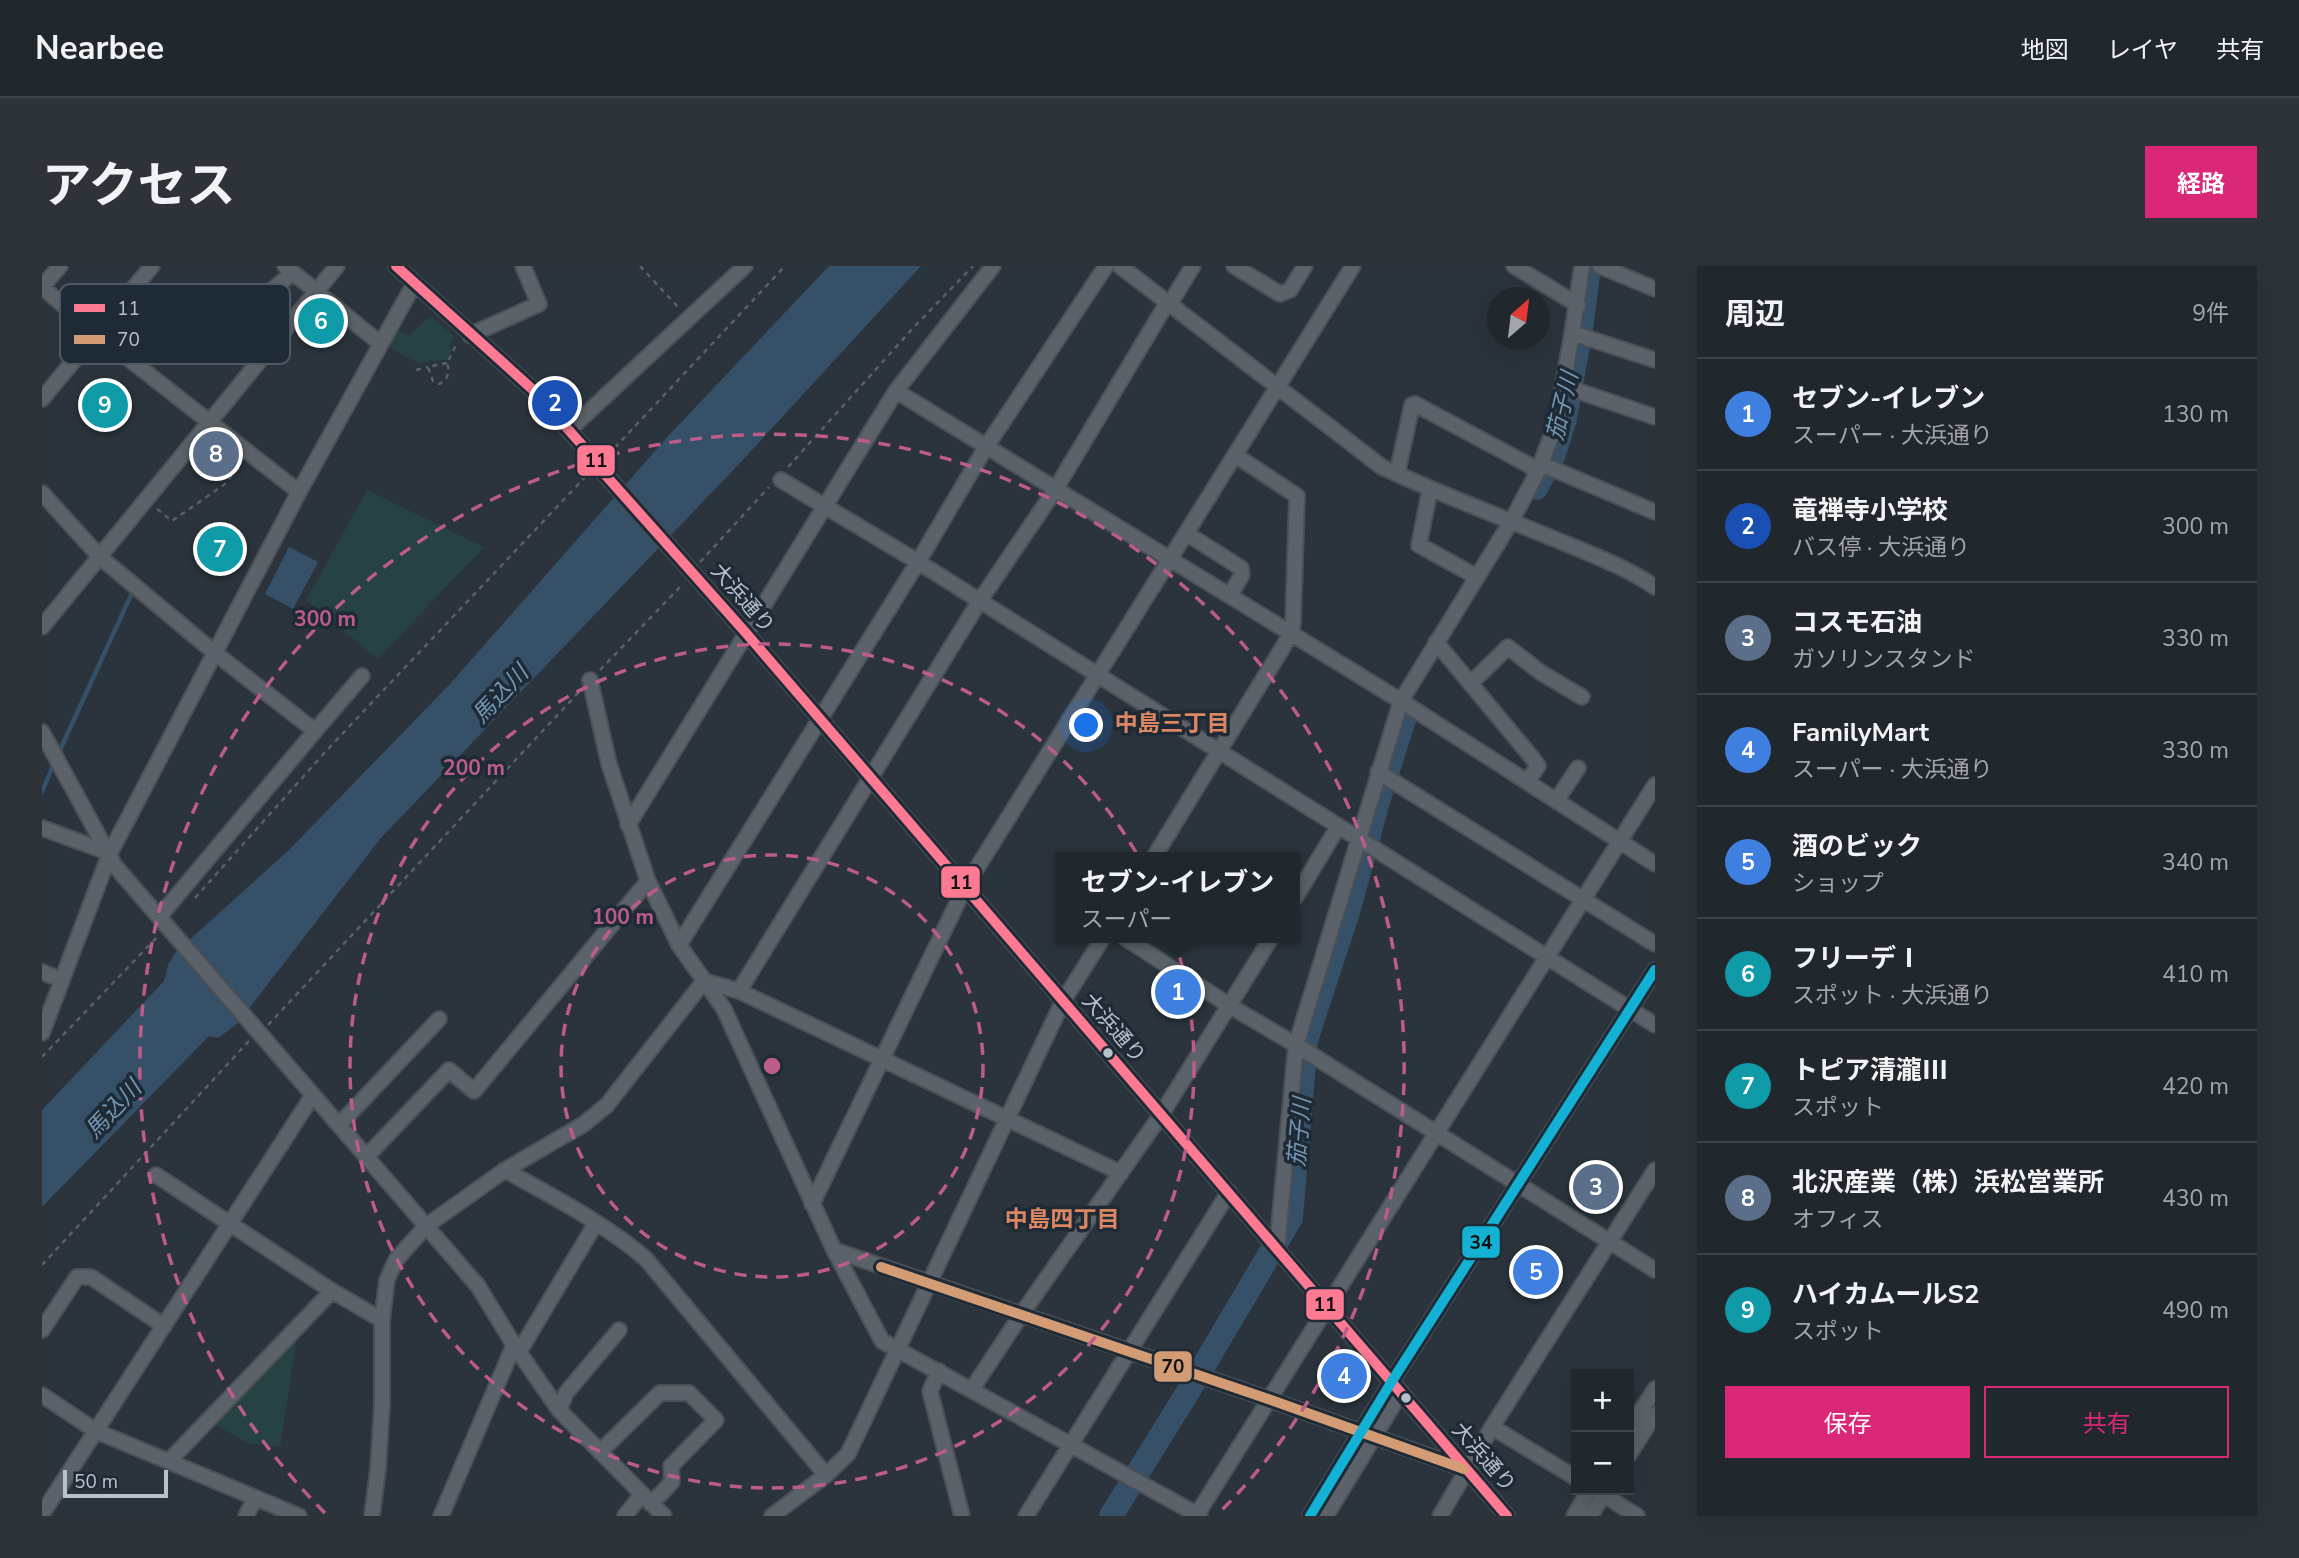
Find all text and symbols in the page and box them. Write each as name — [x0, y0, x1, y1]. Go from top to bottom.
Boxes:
text: Nearbee — [35, 26, 164, 71]
text: 地図 — [2021, 34, 2069, 66]
text: レイヤ — [2107, 34, 2178, 66]
text: 共有 — [2216, 34, 2264, 66]
button: 経路 — [2145, 146, 2257, 218]
text: アクセス — [42, 152, 236, 219]
legend — [60, 284, 290, 364]
north arrow — [1487, 287, 1550, 350]
text: 周辺 — [1725, 294, 1785, 335]
pin: 6 — [298, 295, 344, 347]
text: 11 — [117, 296, 140, 322]
text: 9件 — [2192, 298, 2229, 329]
text: 70 — [117, 327, 140, 353]
water label: 茄子川 — [1540, 366, 1586, 443]
pin: 2 — [532, 377, 578, 429]
pin: 9 — [82, 379, 128, 431]
text: セブン-イレブン — [1792, 381, 1985, 416]
text: 1 — [1741, 399, 1755, 430]
text: 130 m — [2162, 399, 2229, 430]
text: スーパー · 大浜通り — [1792, 420, 1993, 451]
pin: 8 — [193, 428, 239, 480]
line badge: 11 — [576, 444, 616, 477]
text: 11 — [585, 448, 607, 474]
text: 竜禅寺小学校 — [1792, 493, 1948, 528]
text: 2 — [1741, 511, 1755, 542]
text: 300 m — [2162, 511, 2229, 542]
pin: 7 — [197, 523, 243, 575]
text: バス停 · 大浜通り — [1792, 532, 1970, 563]
street label: 大浜通り — [705, 557, 781, 639]
text: 300 m — [294, 605, 356, 633]
text: コスモ石油 — [1792, 605, 1922, 640]
text: 3 — [1741, 623, 1755, 654]
text: 330 m — [2162, 623, 2229, 654]
text: ガソリンスタンド — [1792, 644, 1976, 675]
water label: 馬込川 — [466, 656, 537, 730]
your location — [1069, 708, 1103, 742]
district label: 中島三丁目 — [1115, 708, 1230, 739]
text: FamilyMart — [1792, 715, 1929, 750]
text: 4 — [1741, 735, 1755, 766]
text: 330 m — [2162, 735, 2229, 766]
text: 200 m — [443, 754, 505, 782]
text: スーパー · 大浜通り — [1792, 754, 1993, 785]
text: 酒のビック — [1792, 829, 1922, 864]
text: 5 — [1741, 847, 1755, 878]
text: 340 m — [2162, 847, 2229, 878]
popup — [1055, 852, 1300, 943]
line badge: 11 — [940, 865, 981, 899]
text: セブン-イレブン — [1081, 865, 1274, 900]
text: ショップ — [1792, 868, 1884, 899]
text: 11 — [950, 870, 972, 896]
text: 100 m — [592, 903, 654, 931]
text: スーパー — [1081, 904, 1173, 935]
text: フリーデⅠ — [1792, 941, 1922, 976]
text: 6 — [1741, 959, 1755, 990]
text: 410 m — [2162, 959, 2229, 990]
pin: 1 — [1155, 966, 1201, 1018]
text: スポット · 大浜通り — [1792, 980, 1993, 1011]
street label: 大浜通り — [1076, 987, 1152, 1069]
unlabelled marker — [1101, 1046, 1115, 1060]
text: トピア清瀧Ⅲ — [1792, 1053, 1948, 1088]
centre of rings — [760, 1054, 784, 1078]
water label: 馬込川 — [79, 1071, 150, 1145]
text: 7 — [1741, 1071, 1755, 1102]
text: 420 m — [2162, 1071, 2229, 1102]
text: スポット — [1792, 1092, 1884, 1123]
water label: 茄子川 — [1281, 1093, 1318, 1168]
pin: 3 — [1573, 1161, 1619, 1213]
text: 北沢産業（株）浜松営業所 — [1792, 1165, 2104, 1200]
text: 8 — [1741, 1183, 1755, 1214]
text: 430 m — [2162, 1183, 2229, 1214]
district label: 中島四丁目 — [1005, 1204, 1120, 1235]
text: オフィス — [1792, 1204, 1884, 1235]
line badge: 34 — [1461, 1225, 1501, 1259]
text: 34 — [1470, 1230, 1492, 1256]
pin: 5 — [1513, 1246, 1559, 1298]
text: ハイカムールS2 — [1792, 1277, 1980, 1312]
line badge: 11 — [1305, 1288, 1345, 1321]
text: 11 — [1314, 1292, 1336, 1318]
text: 9 — [1741, 1295, 1755, 1326]
text: 490 m — [2162, 1295, 2229, 1326]
text: スポット — [1792, 1316, 1884, 1347]
line badge: 70 — [1153, 1350, 1193, 1383]
pin: 4 — [1321, 1350, 1367, 1402]
text: 70 — [1162, 1354, 1184, 1380]
map controls — [1571, 1369, 1634, 1495]
button: + — [1571, 1369, 1634, 1432]
button: 保存 — [1725, 1386, 1970, 1458]
button: 共有 — [1984, 1386, 2229, 1458]
unlabelled marker — [1399, 1391, 1413, 1405]
street label: 大浜通り — [1446, 1416, 1522, 1498]
button: − — [1571, 1432, 1634, 1495]
scale bar — [63, 1467, 168, 1499]
text: 50 m — [74, 1469, 118, 1495]

